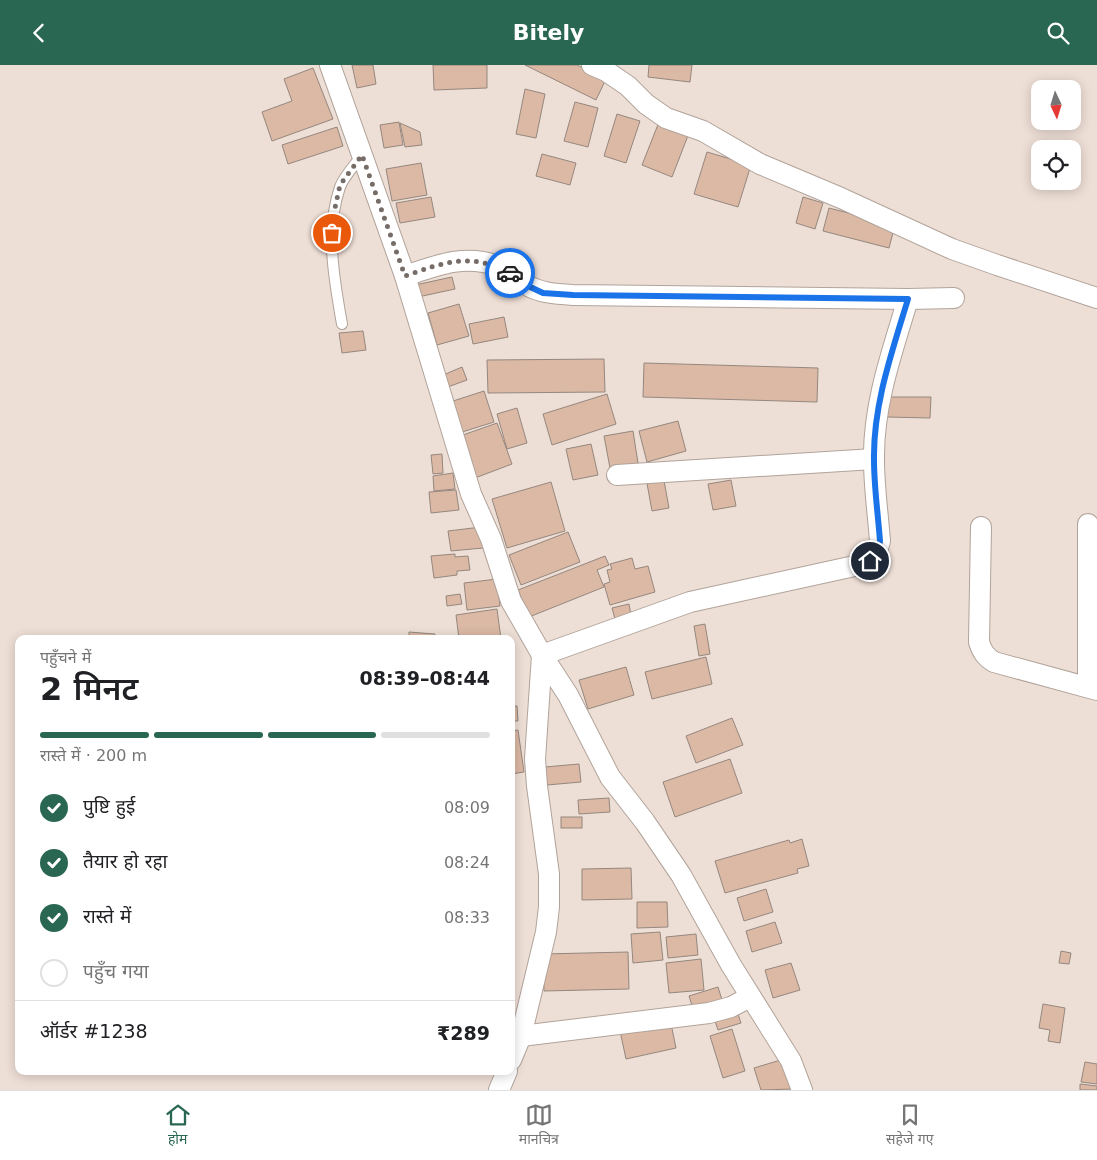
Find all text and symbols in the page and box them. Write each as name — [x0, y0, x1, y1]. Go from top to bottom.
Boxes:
icon: back — [25, 19, 53, 47]
icon: search — [1044, 19, 1072, 47]
text: Bitely — [513, 20, 584, 45]
north arrow — [1031, 80, 1081, 130]
map controls — [1031, 80, 1081, 190]
button: locate — [1031, 140, 1081, 190]
pin — [311, 212, 353, 254]
icon: bag — [318, 219, 346, 247]
courier — [485, 248, 535, 298]
icon: car — [496, 259, 524, 287]
pin — [849, 540, 891, 582]
icon: home — [856, 547, 884, 575]
text: पहुँचने में — [40, 648, 91, 667]
text: 08:39–08:44 — [360, 667, 490, 689]
text: 2 मिनट — [40, 670, 138, 708]
text: रास्ते में · 200 m — [40, 746, 147, 765]
icon: check — [40, 794, 68, 822]
text: पुष्टि हुई — [83, 795, 135, 817]
text: 08:09 — [444, 798, 490, 817]
icon: check — [40, 849, 68, 877]
text: तैयार हो रहा — [83, 850, 167, 872]
text: 08:24 — [444, 853, 490, 872]
icon: check — [40, 904, 68, 932]
text: रास्ते में — [83, 905, 131, 927]
text: 08:33 — [444, 908, 490, 927]
text: पहुँच गया — [83, 960, 149, 982]
text: ऑर्डर #1238 — [40, 1020, 148, 1042]
text: ₹289 — [437, 1022, 490, 1044]
tab: होम — [164, 1101, 192, 1150]
tab: मानचित्र — [519, 1101, 559, 1150]
tab: सहेजे गए — [886, 1101, 933, 1150]

